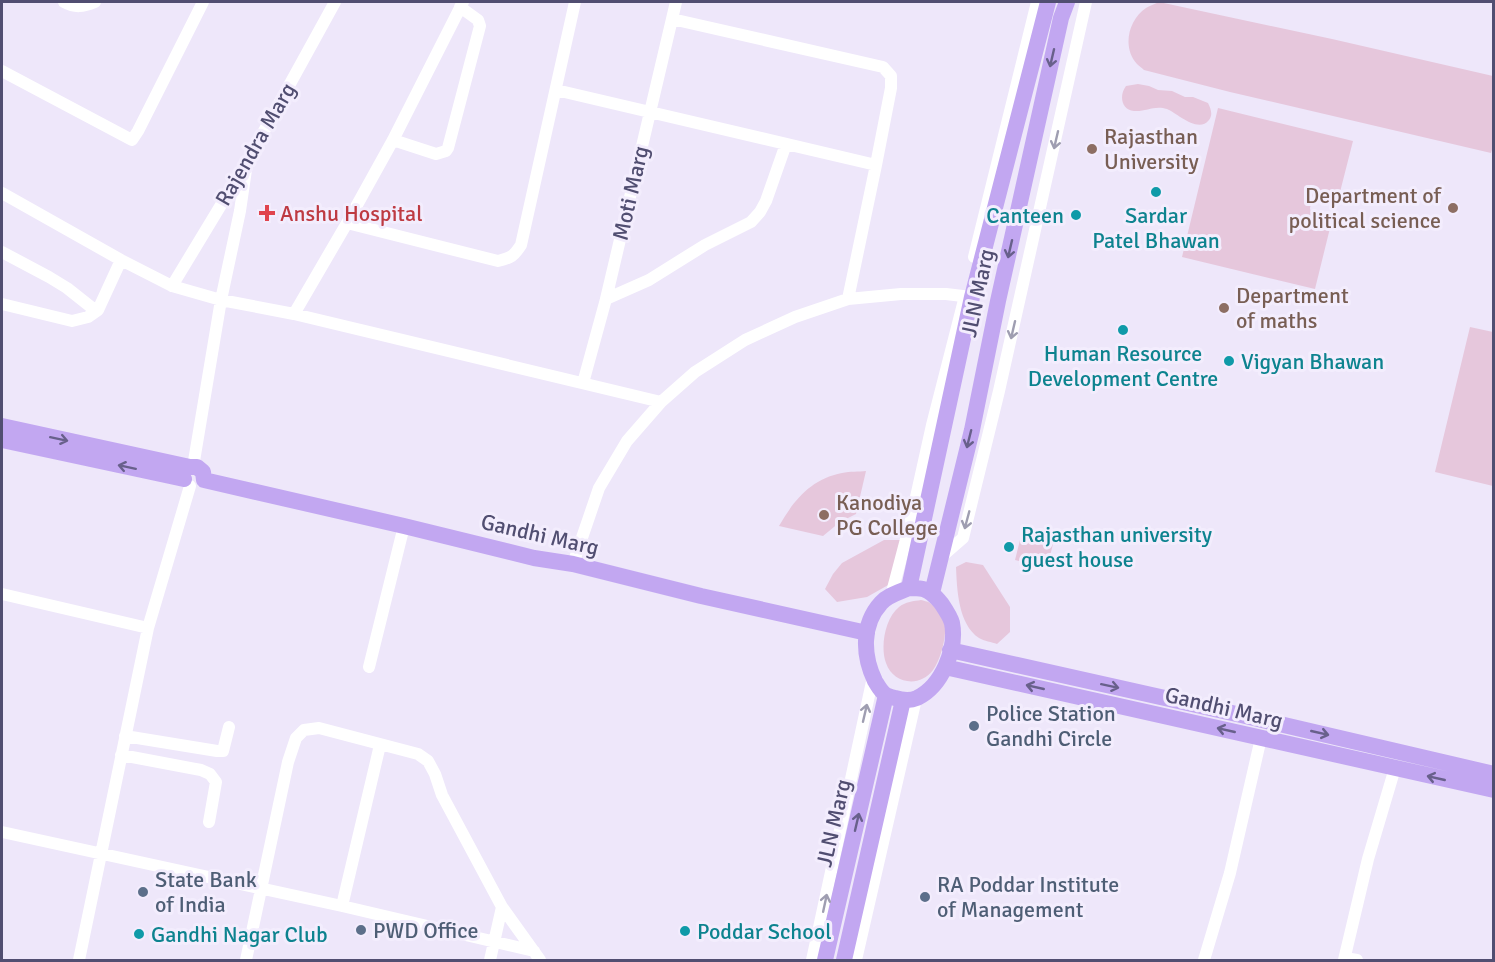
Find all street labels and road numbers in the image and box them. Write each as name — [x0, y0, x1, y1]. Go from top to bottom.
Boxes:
street label: Rajendra Marg — [209, 78, 301, 210]
street label: Moti Marg — [607, 143, 654, 243]
street label: JLN Marg — [955, 247, 1000, 340]
street label: Gandhi Marg — [478, 508, 601, 561]
street label: Gandhi Marg — [1162, 681, 1285, 734]
street label: JLN Marg — [810, 777, 857, 870]

